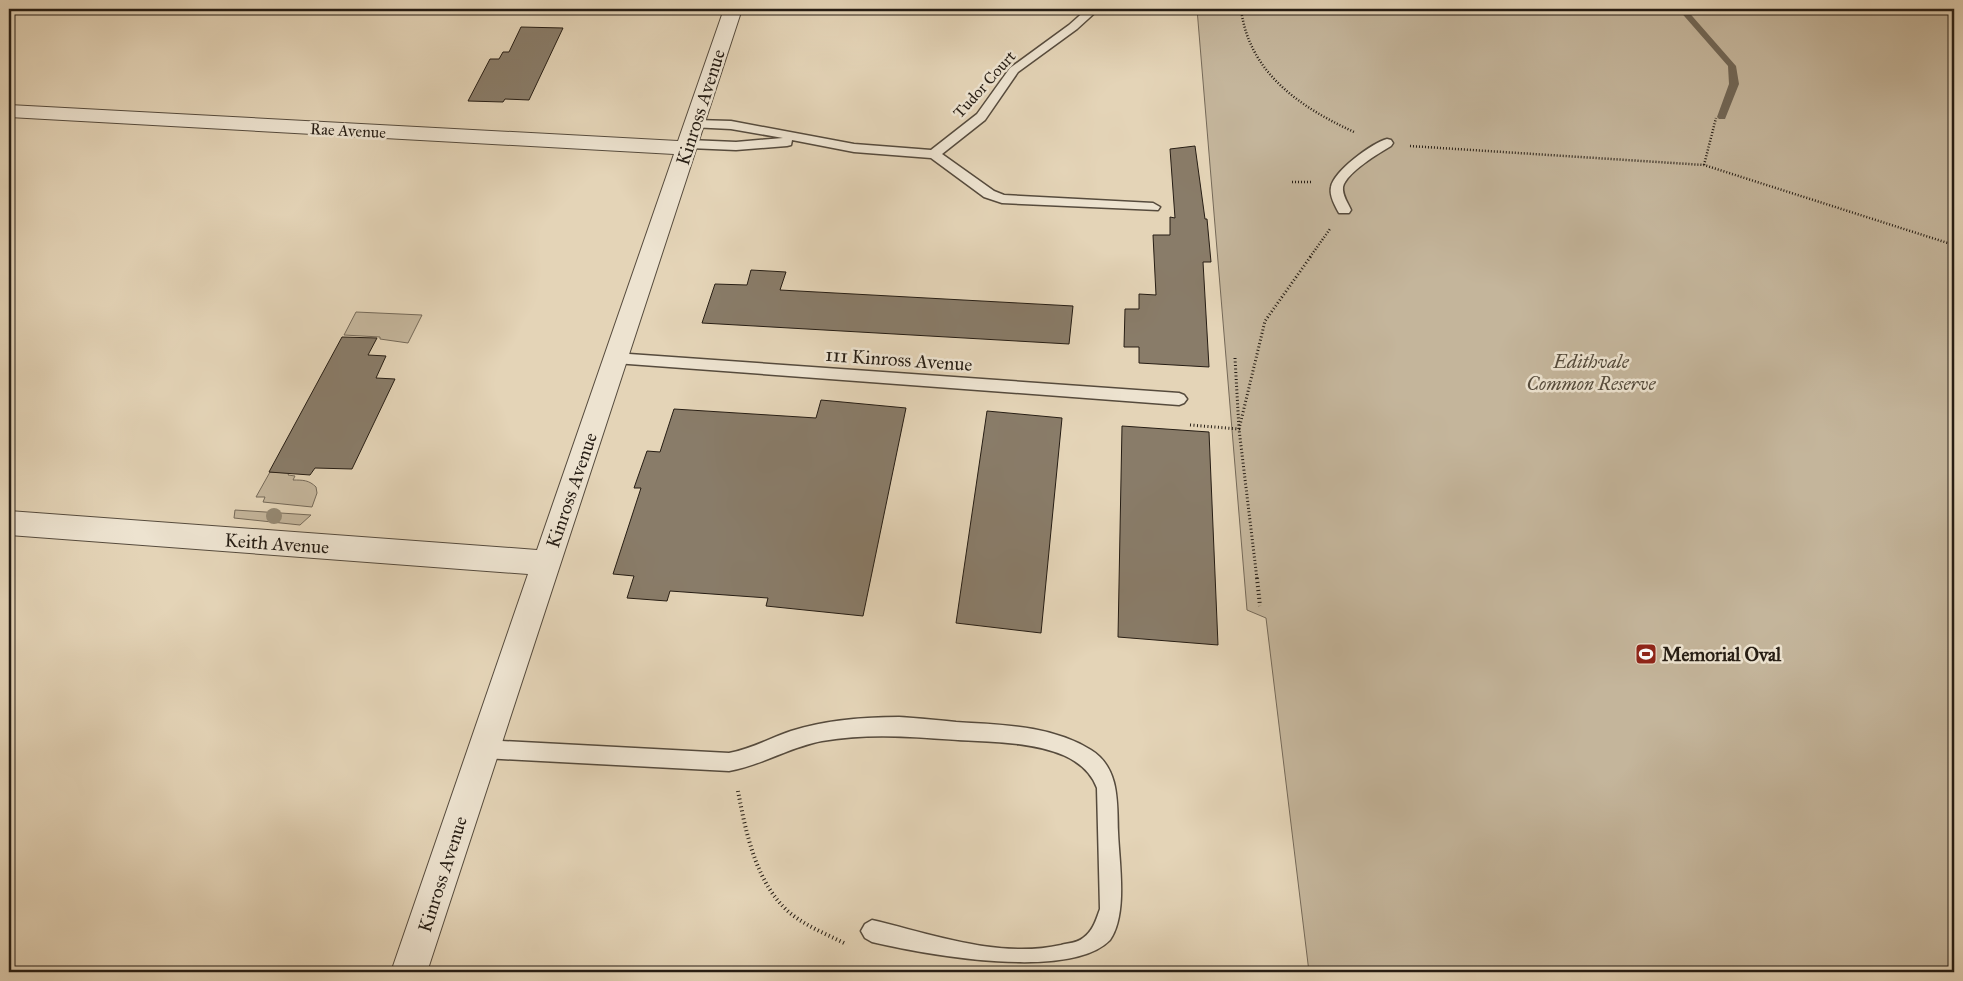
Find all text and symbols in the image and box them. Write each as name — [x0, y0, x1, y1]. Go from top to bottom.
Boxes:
street label: Kinross Avenue — [671, 46, 730, 168]
street label: Tudor Court — [949, 46, 1020, 122]
street label: Rae Avenue — [309, 119, 387, 142]
street label: 111 Kinross Avenue — [825, 343, 973, 376]
park label: Edithvale Common Reserve — [1527, 350, 1656, 395]
street label: Kinross Avenue — [541, 429, 602, 551]
street label: Keith Avenue — [224, 528, 330, 559]
sports icon: Memorial Oval — [1634, 642, 1658, 666]
place label: Memorial Oval — [1662, 643, 1782, 666]
street label: Kinross Avenue — [413, 813, 472, 935]

